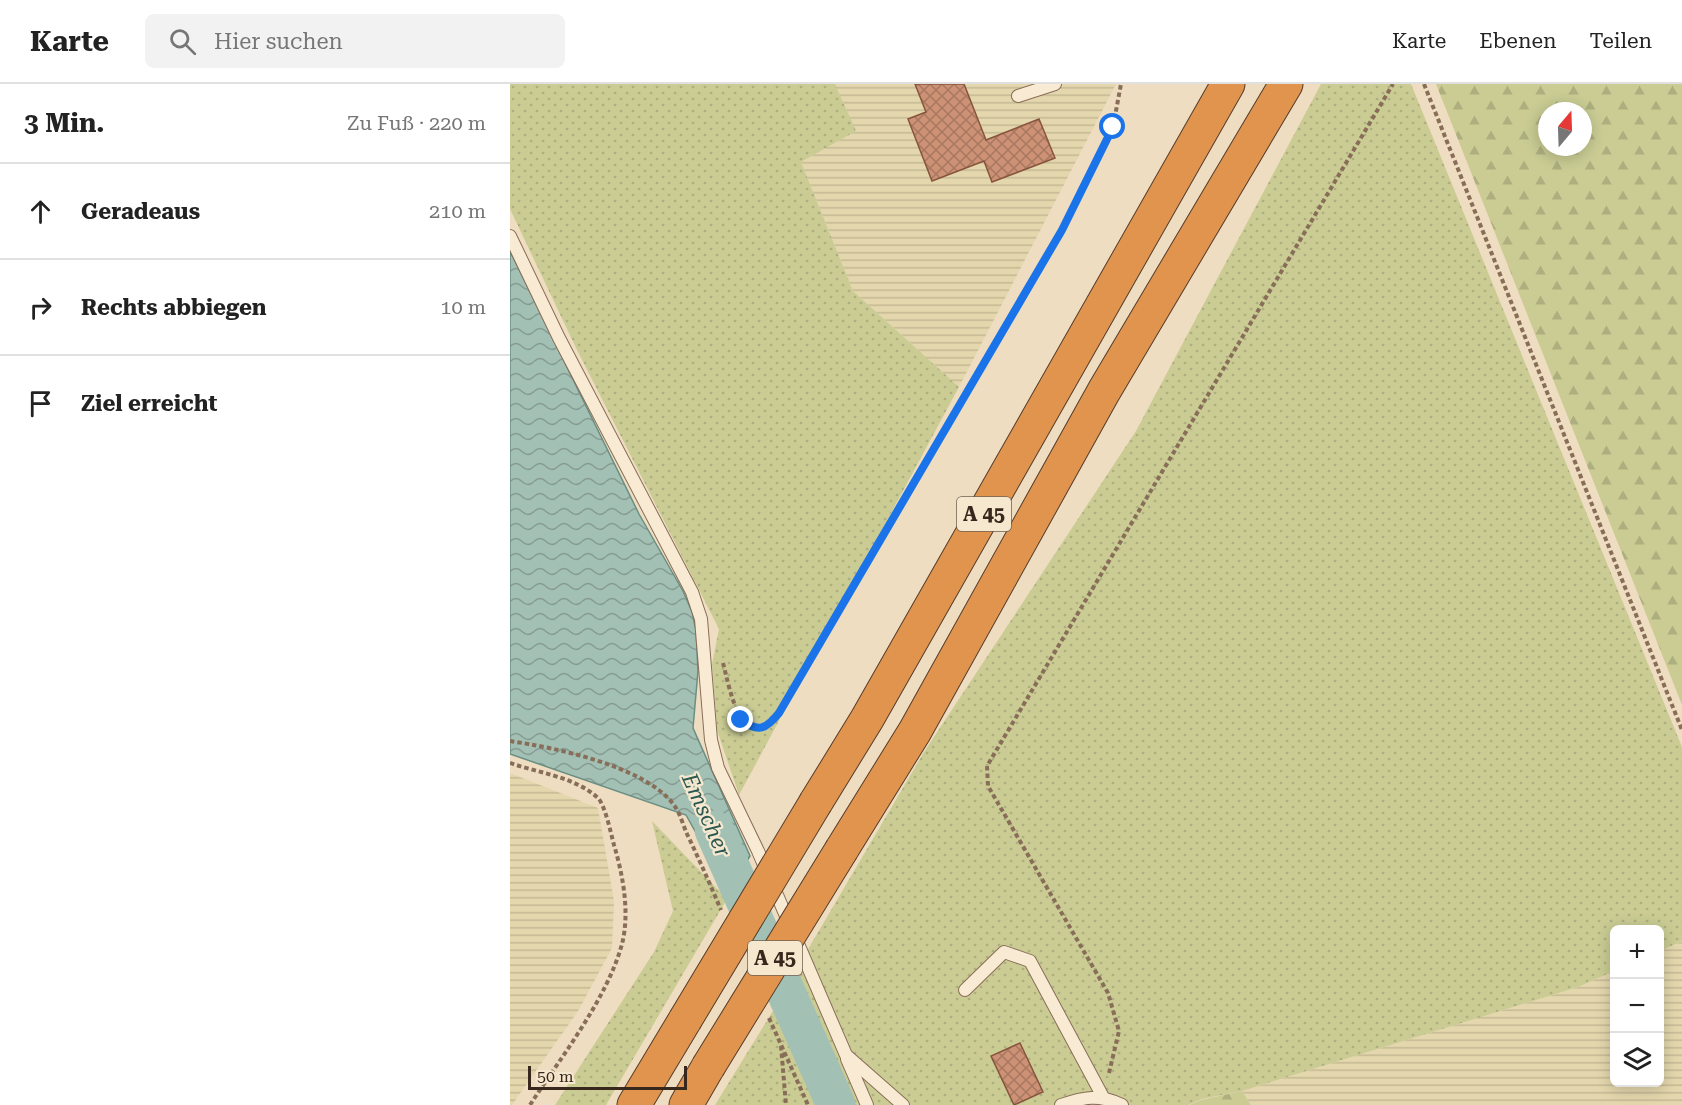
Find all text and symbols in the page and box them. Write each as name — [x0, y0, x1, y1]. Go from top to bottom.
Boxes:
search box — [145, 14, 565, 68]
text: Karte — [30, 25, 109, 58]
icon: search — [166, 25, 199, 58]
text: Hier suchen — [214, 29, 343, 54]
text: Karte — [1392, 29, 1446, 53]
text: Ebenen — [1479, 29, 1557, 53]
text: Teilen — [1590, 29, 1652, 53]
north arrow — [1538, 102, 1592, 156]
text: 3 Min. — [24, 108, 105, 138]
text: Zu Fuß · 220 m — [347, 111, 486, 135]
route start — [1099, 113, 1125, 139]
icon: ahead — [24, 195, 57, 228]
text: Geradeaus — [81, 199, 200, 224]
text: 210 m — [429, 199, 486, 223]
icon: right — [24, 291, 57, 324]
text: Rechts abbiegen — [81, 295, 267, 320]
text: 10 m — [440, 295, 486, 319]
icon: arrive — [24, 387, 57, 420]
text: Ziel erreicht — [81, 391, 217, 416]
road number: A 45 — [957, 497, 1011, 531]
route end — [727, 706, 753, 732]
water label: Emscher — [677, 769, 736, 861]
map controls — [1610, 925, 1664, 1087]
button: + — [1610, 925, 1664, 979]
road number: A 45 — [748, 941, 802, 975]
button: − — [1610, 979, 1664, 1033]
button: layers — [1610, 1033, 1664, 1087]
scale bar — [528, 1063, 687, 1090]
text: 50 m — [537, 1067, 574, 1086]

